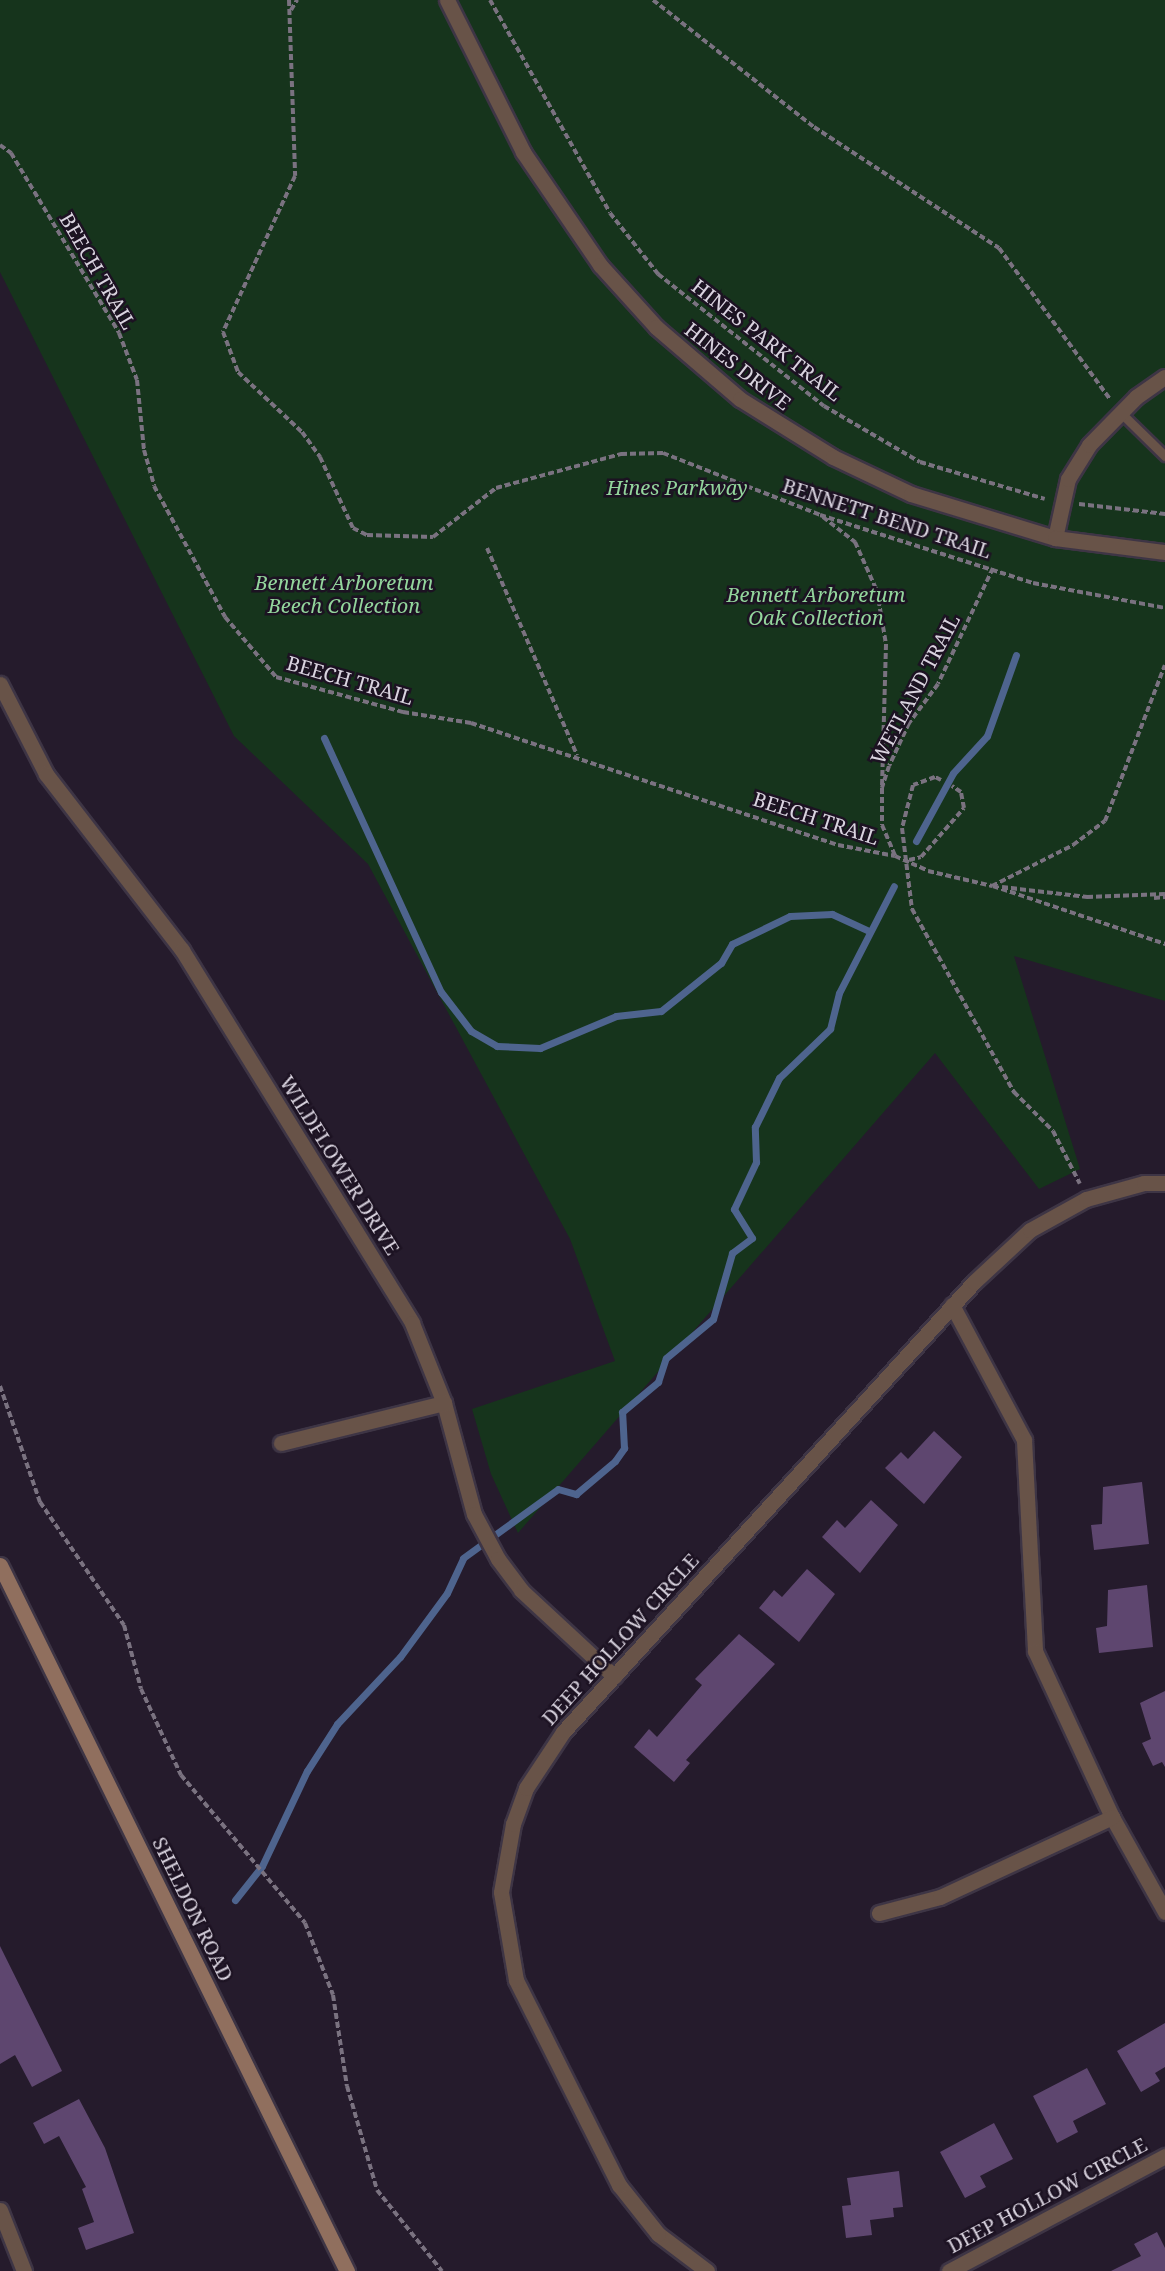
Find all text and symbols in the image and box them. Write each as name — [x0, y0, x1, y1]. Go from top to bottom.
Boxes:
street label: BEECH TRAIL — [55, 208, 141, 334]
street label: HINES PARK TRAIL — [687, 274, 847, 406]
street label: HINES DRIVE — [680, 317, 796, 415]
street label: BENNETT BEND TRAIL — [780, 473, 994, 563]
park label: Hines Parkway — [606, 475, 748, 499]
park label: Bennett Arboretum Beech Collection — [255, 571, 433, 618]
park label: Bennett Arboretum Oak Collection — [727, 583, 905, 630]
street label: WETLAND TRAIL — [865, 610, 965, 768]
street label: BEECH TRAIL — [284, 650, 416, 710]
street label: BEECH TRAIL — [750, 786, 882, 850]
street label: WILDFLOWER DRIVE — [275, 1071, 405, 1259]
street label: DEEP HOLLOW CIRCLE — [537, 1548, 703, 1730]
street label: SHELDON ROAD — [148, 1833, 238, 1985]
street label: DEEP HOLLOW CIRCLE — [943, 2132, 1151, 2258]

